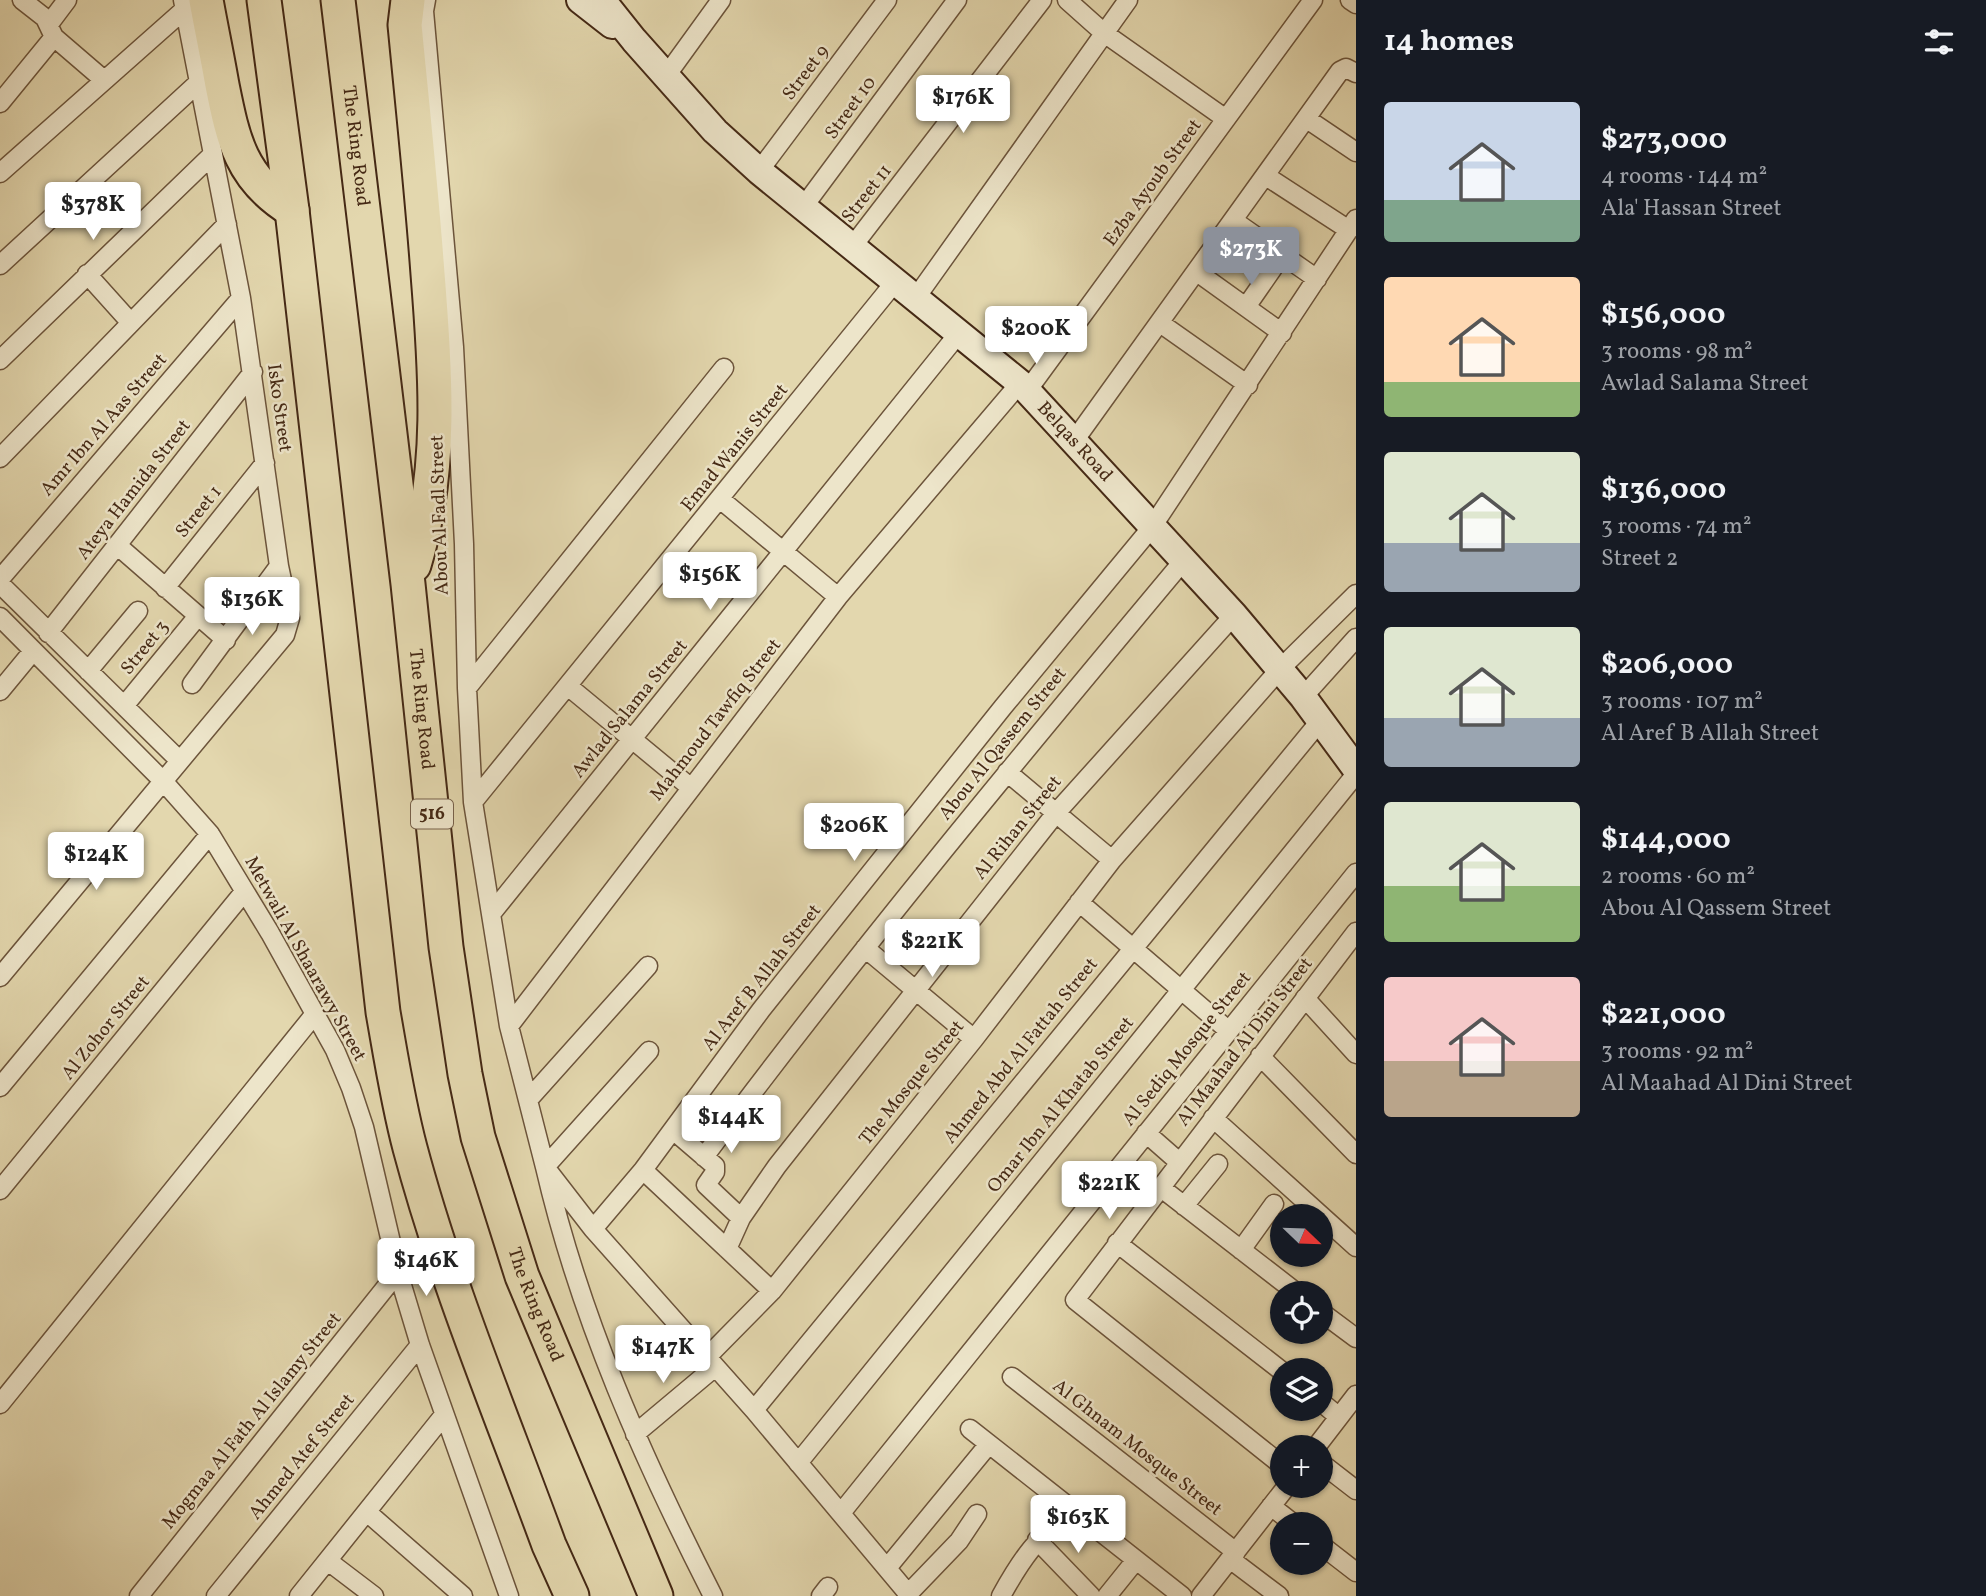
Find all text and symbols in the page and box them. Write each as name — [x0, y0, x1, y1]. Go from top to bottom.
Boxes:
text: 14 homes — [1384, 21, 1514, 63]
icon: filters — [1920, 23, 1958, 61]
street label: Street 9 — [777, 40, 836, 106]
street label: Street 10 — [819, 71, 883, 145]
pin: $176K — [914, 76, 1012, 135]
text: $176K — [932, 82, 994, 114]
street label: The Ring Road — [335, 84, 376, 208]
street label: Ezba Ayoub Street — [1098, 114, 1208, 252]
text: $273,000 — [1601, 119, 1727, 161]
icon: home — [1440, 130, 1524, 214]
street label: Street 11 — [836, 159, 898, 229]
text: 4 rooms · 144 m² — [1601, 161, 1767, 193]
pin: $378K — [44, 182, 142, 242]
text: $378K — [61, 189, 125, 221]
text: Ala' Hassan Street — [1601, 193, 1782, 225]
pin: $273K — [1202, 228, 1300, 287]
text: $273K — [1219, 234, 1283, 266]
text: $156,000 — [1601, 294, 1725, 336]
icon: home — [1440, 305, 1524, 389]
pin: $200K — [987, 306, 1085, 366]
text: $200K — [1001, 313, 1071, 345]
text: 3 rooms · 98 m² — [1601, 336, 1753, 368]
street label: Amr Ibn Al Aas Street — [35, 348, 174, 502]
street label: Isko Street — [260, 362, 298, 454]
text: Awlad Salama Street — [1601, 368, 1809, 400]
street label: Emad Wanis Street — [675, 378, 795, 517]
street label: Belqas Road — [1031, 396, 1118, 488]
street label: Ateya Hamida Street — [71, 414, 197, 566]
street label: Abou Al Fadl Street — [424, 434, 456, 596]
text: $136,000 — [1601, 469, 1726, 511]
street label: Street 1 — [170, 480, 228, 544]
icon: home — [1440, 480, 1524, 564]
text: 3 rooms · 74 m² — [1601, 511, 1751, 543]
text: Street 2 — [1601, 543, 1678, 575]
pin: $156K — [661, 552, 759, 612]
text: $156K — [679, 559, 741, 591]
pin: $136K — [203, 578, 301, 637]
text: $136K — [220, 584, 284, 616]
street label: Street 3 — [115, 615, 175, 681]
street label: Mahmoud Tawfiq Street — [644, 633, 788, 807]
street label: Awlad Salama Street — [566, 634, 694, 784]
text: $206,000 — [1601, 644, 1733, 686]
street label: The Ring Road — [402, 647, 440, 771]
icon: home — [1440, 655, 1524, 739]
street label: Abou Al Qassem Street — [933, 662, 1073, 826]
text: 3 rooms · 107 m² — [1601, 686, 1763, 718]
text: Al Aref B Allah Street — [1601, 718, 1819, 750]
street label: Al Rihan Street — [968, 770, 1068, 886]
road number: 516 — [411, 800, 453, 828]
pin: $206K — [805, 804, 903, 863]
text: $206K — [820, 810, 888, 842]
text: $144,000 — [1601, 819, 1731, 861]
icon: home — [1440, 830, 1524, 914]
pin: $124K — [47, 832, 145, 892]
text: $124K — [64, 839, 128, 871]
street label: Metwali Al Shaarawy Street — [238, 852, 372, 1067]
text: 2 rooms · 60 m² — [1601, 861, 1755, 893]
text: Abou Al Qassem Street — [1601, 893, 1831, 925]
street label: Al Aref B Allah Street — [696, 899, 828, 1057]
pin: $221K — [883, 920, 981, 979]
text: $221K — [901, 926, 963, 958]
street label: Ahmed Abd Al Fattah Street — [938, 952, 1104, 1150]
street label: Al Maahad Al Dini Street — [1171, 952, 1319, 1132]
street label: Al Sediq Mosque Street — [1116, 966, 1258, 1132]
street label: Al Zohor Street — [56, 970, 157, 1086]
text: $221,000 — [1601, 994, 1726, 1036]
icon: home — [1440, 1005, 1524, 1089]
street label: Omar Ibn Al Khatab Street — [981, 1011, 1141, 1199]
street label: The Mosque Street — [853, 1015, 971, 1151]
text: 3 rooms · 92 m² — [1601, 1036, 1753, 1068]
text: Al Maahad Al Dini Street — [1601, 1068, 1853, 1100]
pin: $144K — [682, 1096, 780, 1155]
text: $144K — [698, 1102, 764, 1134]
pin: $221K — [1060, 1162, 1158, 1221]
text: $221K — [1078, 1168, 1140, 1200]
north arrow — [1270, 1204, 1334, 1267]
map controls — [1270, 1204, 1333, 1575]
pin: $146K — [377, 1238, 475, 1298]
street label: The Ring Road — [501, 1244, 570, 1366]
text: $146K — [393, 1245, 459, 1277]
button: locate — [1270, 1281, 1333, 1344]
street label: Mogmaa Al Fath Al Islamy Street — [156, 1307, 348, 1535]
pin: $147K — [614, 1326, 712, 1385]
text: $147K — [631, 1332, 695, 1364]
button: layers — [1270, 1358, 1333, 1421]
street label: Al Ghnam Mosque Street — [1047, 1373, 1228, 1523]
street label: Ahmed Atef Street — [243, 1388, 361, 1526]
button: + — [1270, 1435, 1333, 1498]
pin: $163K — [1029, 1496, 1127, 1555]
text: $163K — [1047, 1502, 1109, 1534]
button: − — [1270, 1512, 1333, 1575]

